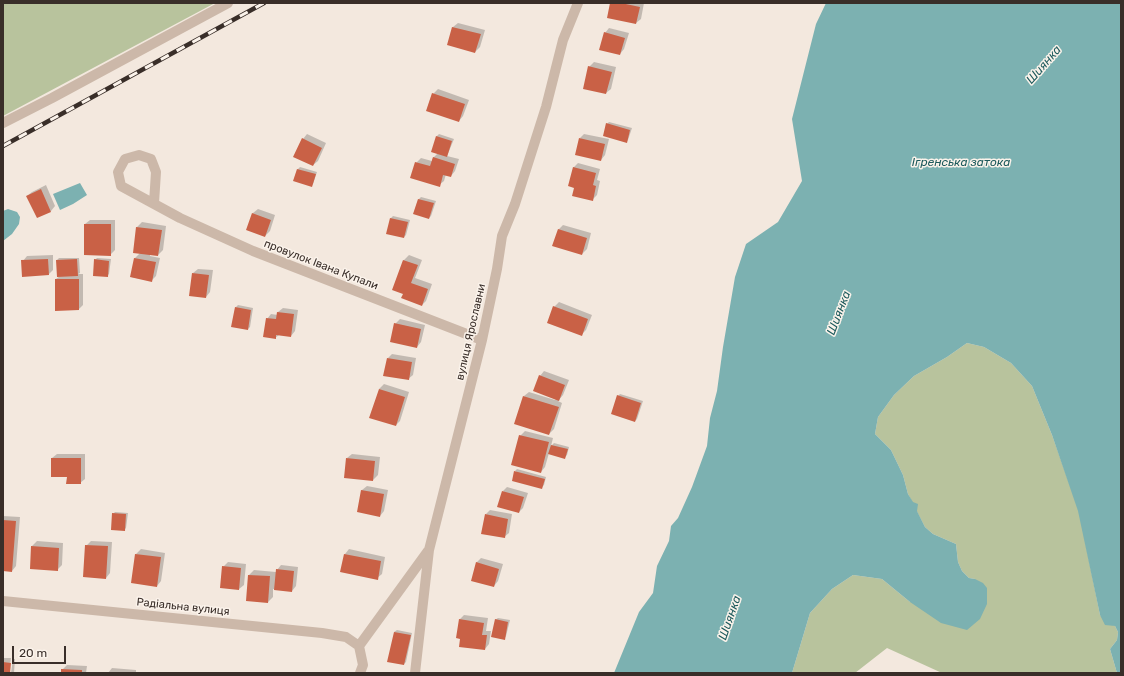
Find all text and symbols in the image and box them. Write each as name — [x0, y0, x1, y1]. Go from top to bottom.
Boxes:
water label: Шиянка — [1024, 43, 1064, 87]
water label: Ігренська затока — [912, 156, 1010, 170]
street label: провулок Івана Купали — [262, 237, 380, 293]
street label: вулиця Ярославни — [453, 282, 489, 382]
water label: Шиянка — [824, 289, 854, 337]
water label: Шиянка — [716, 594, 744, 642]
street label: Радіальна вулиця — [136, 596, 230, 618]
scale bar — [14, 638, 68, 664]
text: 20 m — [19, 646, 47, 660]

